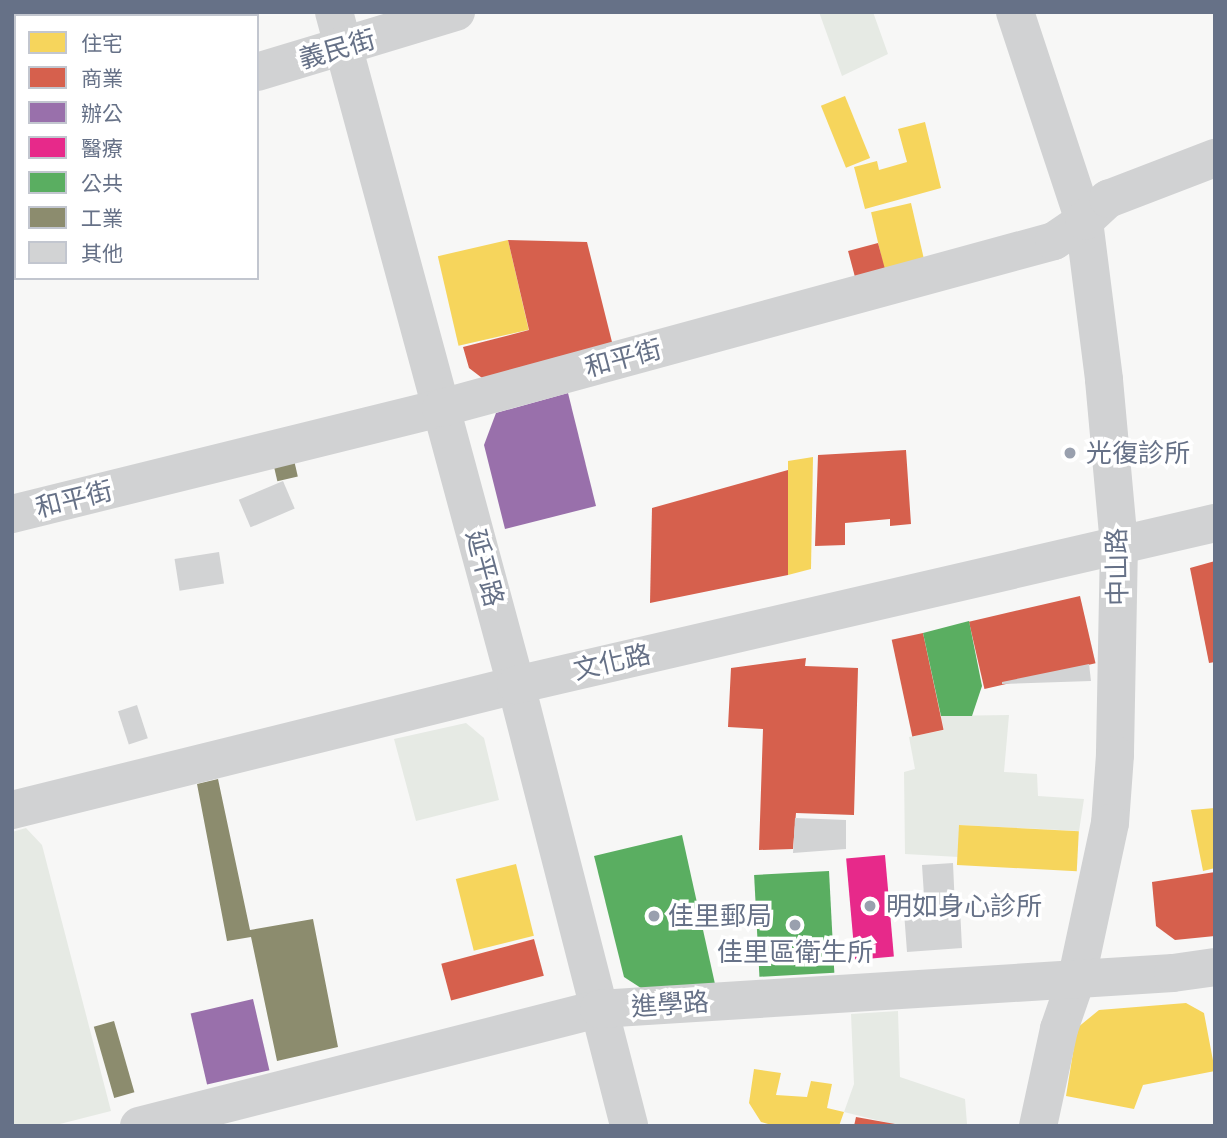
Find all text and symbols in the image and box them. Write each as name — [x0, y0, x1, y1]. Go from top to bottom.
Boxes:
legend — [14, 14, 259, 280]
street label: 義民街 — [295, 23, 379, 75]
text: 住宅 — [81, 27, 123, 59]
text: 商業 — [81, 62, 123, 94]
text: 辦公 — [81, 97, 123, 129]
text: 醫療 — [81, 132, 123, 164]
text: 公共 — [81, 167, 123, 199]
text: 工業 — [81, 202, 123, 234]
text: 其他 — [81, 237, 123, 269]
street label: 和平街 — [581, 333, 665, 383]
place label: 光復診所 — [1086, 437, 1190, 469]
marker: 光復診所 — [1060, 443, 1080, 463]
street label: 和平街 — [32, 474, 116, 524]
street label: 延平路 — [460, 526, 510, 610]
street label: 中山路 — [1101, 528, 1133, 606]
street label: 文化路 — [570, 638, 654, 686]
place label: 明如身心診所 — [886, 890, 1042, 922]
marker: 明如身心診所 — [860, 896, 880, 916]
place label: 佳里郵局 — [668, 900, 772, 932]
marker: 佳里郵局 — [646, 908, 662, 924]
marker: 佳里區衛生所 — [787, 917, 803, 933]
place label: 佳里區衛生所 — [717, 936, 873, 968]
street label: 進學路 — [630, 986, 710, 1022]

